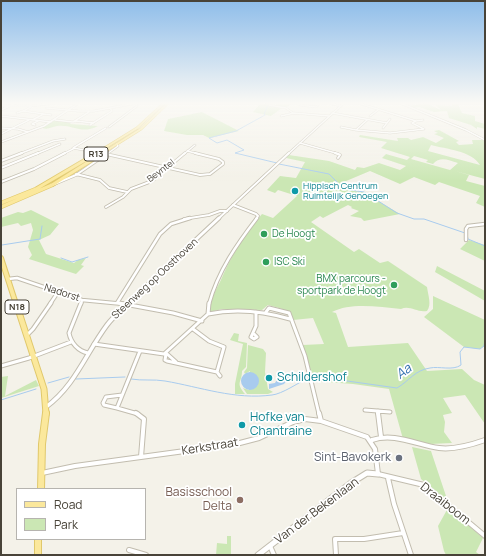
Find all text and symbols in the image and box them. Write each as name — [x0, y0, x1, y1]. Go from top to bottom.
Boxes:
road number: R13 — [84, 147, 108, 161]
street label: Beyntel — [145, 157, 177, 185]
place label: Hippisch Centrum Ruimtelijk Genoegen — [303, 181, 388, 202]
marker: Hippisch Centrum Ruimtelijk Genoegen — [290, 186, 300, 196]
place label: De Hoogt — [272, 228, 315, 240]
marker: De Hoogt — [259, 229, 269, 239]
street label: Steenweg op Oosthoven — [110, 236, 200, 322]
place label: ISC Ski — [274, 256, 305, 268]
marker: ISC Ski — [261, 257, 271, 267]
place label: BMX parcours - sportpark de Hoogt — [297, 273, 386, 296]
marker: BMX parcours - sportpark de Hoogt — [389, 280, 399, 290]
street label: Nadorst — [43, 282, 81, 304]
road number: N18 — [5, 300, 29, 314]
water label: Aa — [393, 361, 415, 383]
place label: Schildershof — [277, 371, 347, 385]
marker: Schildershof — [264, 373, 274, 383]
place label: Hofke van Chantraine — [250, 411, 312, 439]
marker: Hofke van Chantraine — [237, 420, 247, 430]
street label: Kerkstraat — [181, 435, 239, 459]
place label: Sint-Bavokerk — [314, 451, 391, 465]
marker: Sint-Bavokerk — [394, 453, 404, 463]
street label: Van der Bekenlaan — [272, 475, 362, 547]
street label: Draaiboom — [417, 480, 473, 528]
place label: Basisschool Delta — [166, 486, 232, 514]
legend — [16, 488, 146, 540]
marker: Basisschool Delta — [235, 495, 245, 505]
text: Road — [54, 496, 82, 513]
text: Park — [54, 516, 78, 533]

